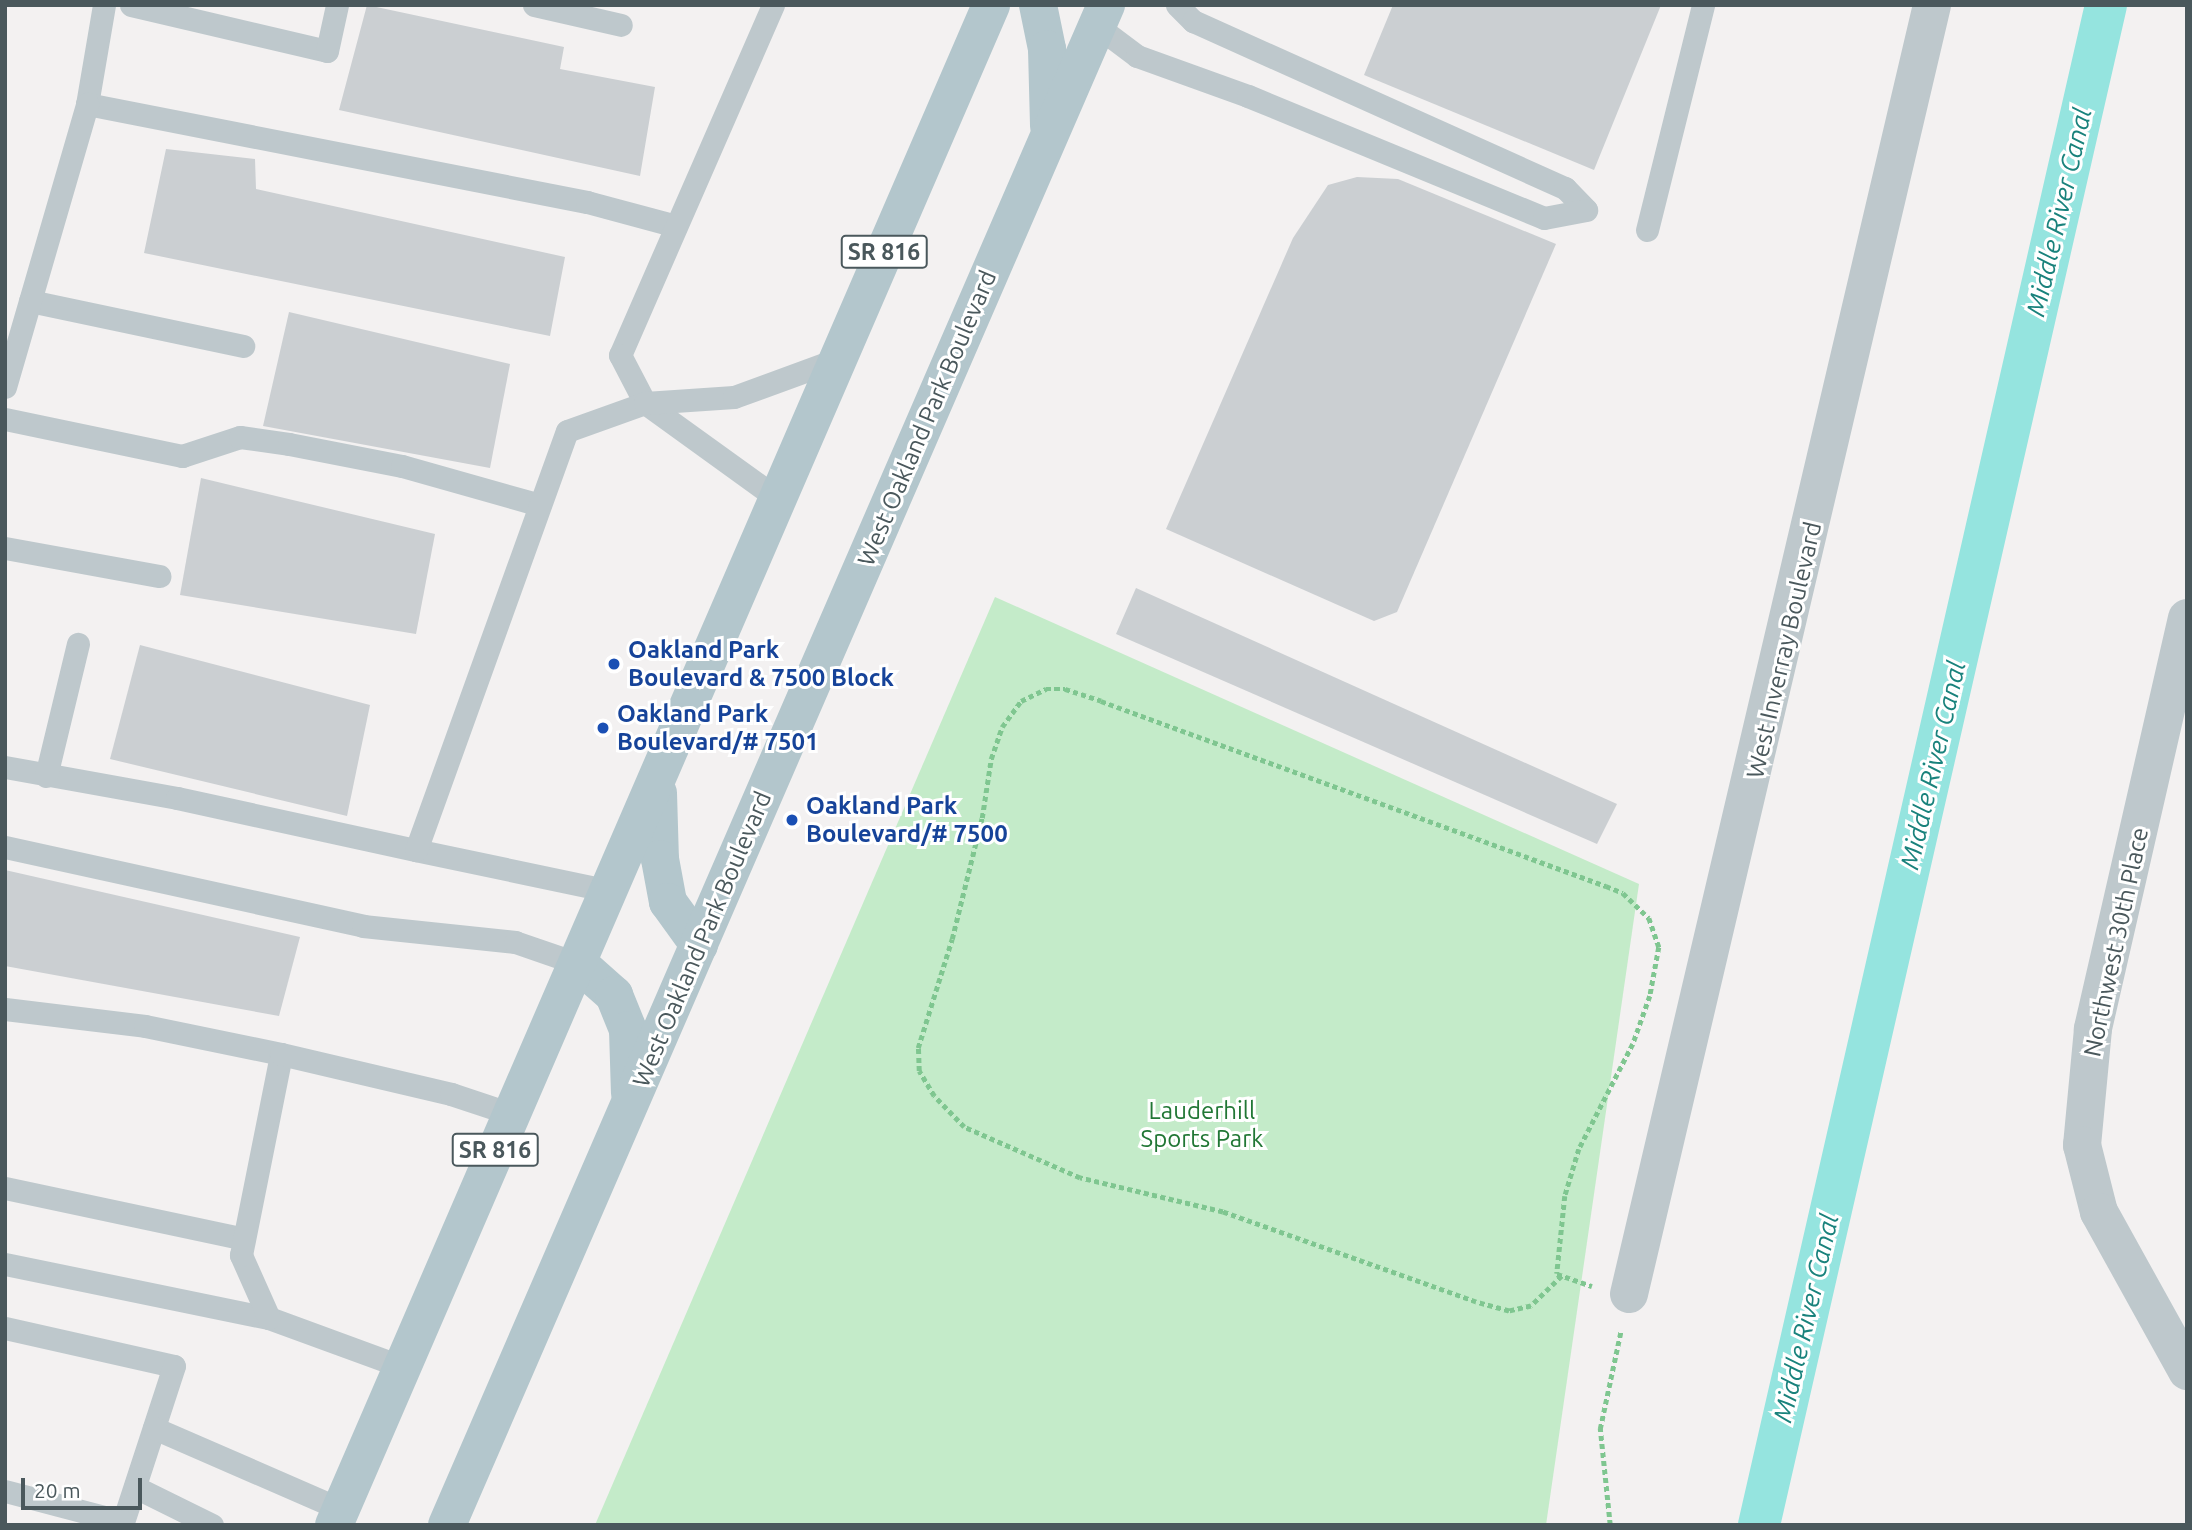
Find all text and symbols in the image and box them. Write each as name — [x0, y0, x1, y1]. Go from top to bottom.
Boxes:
water label: Middle River Canal — [2020, 105, 2098, 319]
road number: SR 816 — [840, 232, 928, 272]
street label: West Oakland Park Boulevard — [852, 266, 1002, 570]
street label: West Inverray Boulevard — [1740, 519, 1828, 781]
place label: Oakland Park Boulevard & 7500 Block — [628, 636, 894, 692]
marker: Oakland Park Boulevard & 7500 Block — [606, 656, 622, 672]
water label: Middle River Canal — [1894, 658, 1972, 872]
place label: Oakland Park Boulevard/# 7501 — [617, 700, 819, 756]
marker: Oakland Park Boulevard/# 7501 — [595, 720, 611, 736]
street label: West Oakland Park Boulevard — [627, 787, 777, 1091]
place label: Oakland Park Boulevard/# 7500 — [806, 792, 1008, 848]
marker: Oakland Park Boulevard/# 7500 — [784, 812, 800, 828]
street label: Northwest 30th Place — [2078, 825, 2154, 1059]
park label: Lauderhill Sports Park — [1141, 1097, 1263, 1153]
road number: SR 816 — [451, 1130, 539, 1170]
water label: Middle River Canal — [1767, 1211, 1845, 1425]
scale bar — [24, 1464, 145, 1508]
text: 20 m — [34, 1478, 81, 1502]

